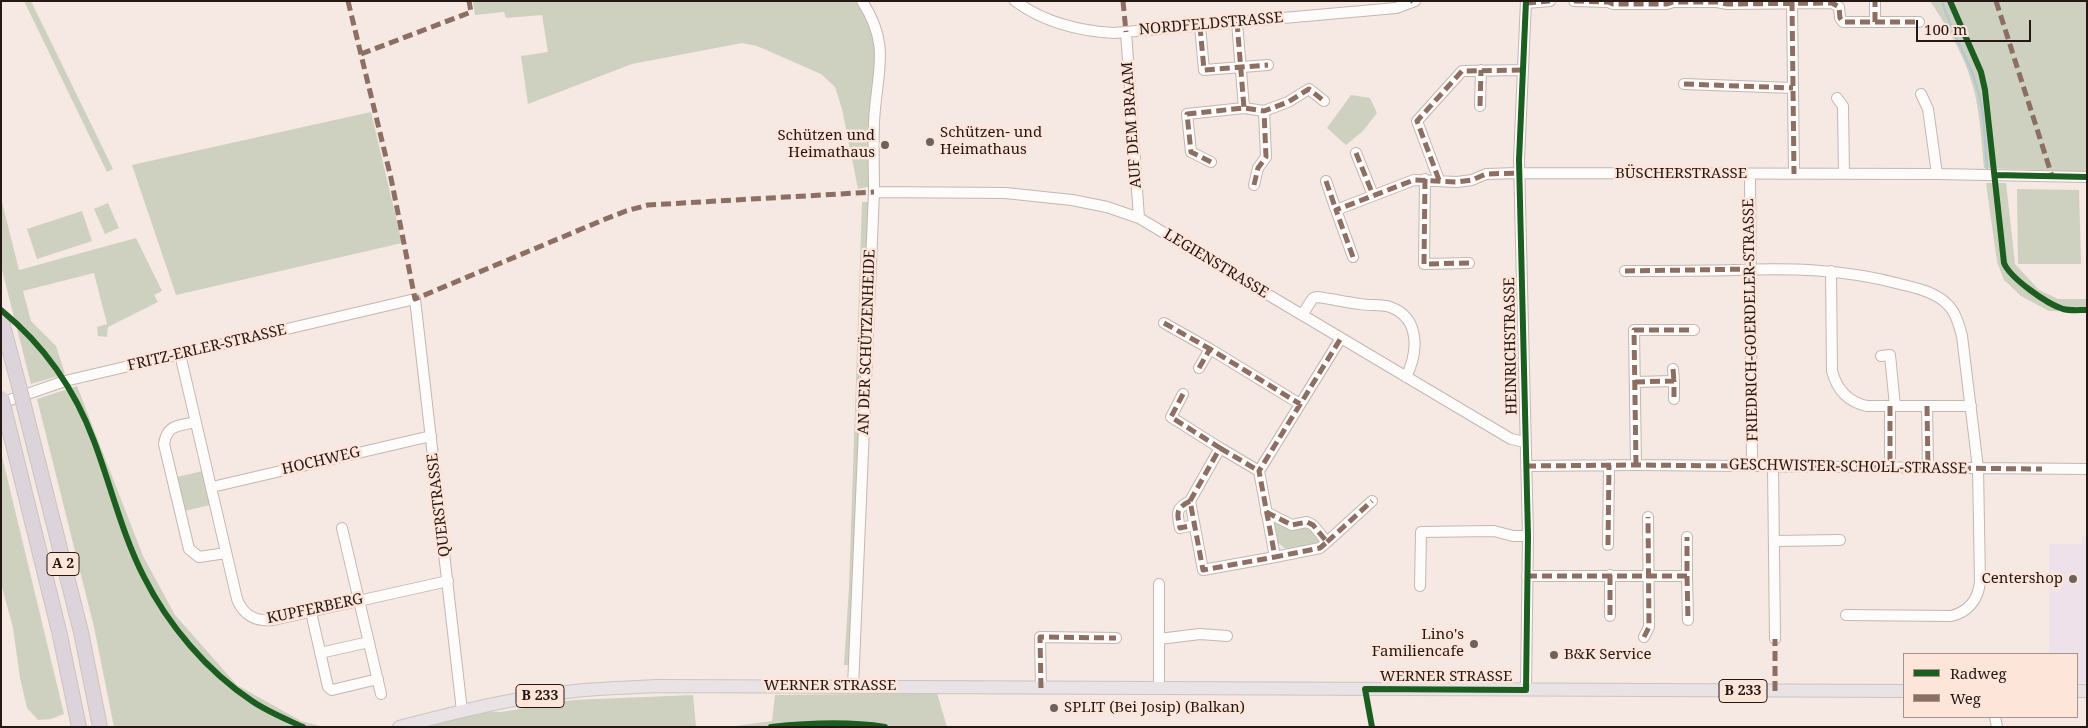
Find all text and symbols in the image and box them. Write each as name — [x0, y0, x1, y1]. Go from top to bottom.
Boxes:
street label: NORDFELDSTRASSE — [1138, 9, 1284, 39]
scale bar — [1918, 10, 2033, 42]
text: 100 m — [1924, 19, 1967, 39]
street label: AUF DEM BRAAM — [1119, 61, 1145, 189]
place label: Schützen- und Heimathaus — [940, 124, 1042, 159]
place label: Schützen und Heimathaus — [777, 127, 875, 162]
marker: Schützen- und Heimathaus — [924, 136, 936, 148]
marker: Schützen und Heimathaus — [879, 139, 891, 151]
street label: BÜSCHERSTRASSE — [1615, 165, 1747, 183]
street label: FRIEDRICH-GOERDELER-STRASSE — [1740, 198, 1762, 442]
street label: LEGIENSTRASSE — [1160, 226, 1272, 302]
street label: AN DER SCHÜTZENHEIDE — [855, 249, 879, 435]
street label: HEINRICHSTRASSE — [1501, 277, 1521, 415]
street label: FRITZ-ERLER-STRASSE — [126, 321, 288, 375]
street label: HOCHWEG — [280, 443, 362, 479]
street label: QUERSTRASSE — [424, 452, 454, 558]
street label: GESCHWISTER-SCHOLL-STRASSE — [1729, 456, 1967, 478]
road number: A 2 — [47, 552, 79, 576]
place label: Centershop — [1982, 570, 2063, 588]
marker: Centershop — [2067, 573, 2079, 585]
street label: KUPFERBERG — [265, 590, 365, 628]
place label: Lino's Familiencafe — [1372, 626, 1464, 661]
marker: Lino's Familiencafe — [1468, 638, 1480, 650]
place label: B&K Service — [1564, 646, 1651, 664]
marker: B&K Service — [1548, 649, 1560, 661]
legend — [1903, 653, 2078, 718]
text: Radweg — [1950, 663, 2007, 683]
street label: WERNER STRASSE — [1380, 668, 1512, 686]
street label: WERNER STRASSE — [764, 677, 896, 695]
road number: B 233 — [1719, 679, 1767, 702]
road number: B 233 — [516, 684, 564, 708]
text: Weg — [1950, 688, 1981, 708]
place label: SPLIT (Bei Josip) (Balkan) — [1064, 699, 1245, 717]
marker: SPLIT (Bei Josip) (Balkan) — [1048, 702, 1060, 714]

